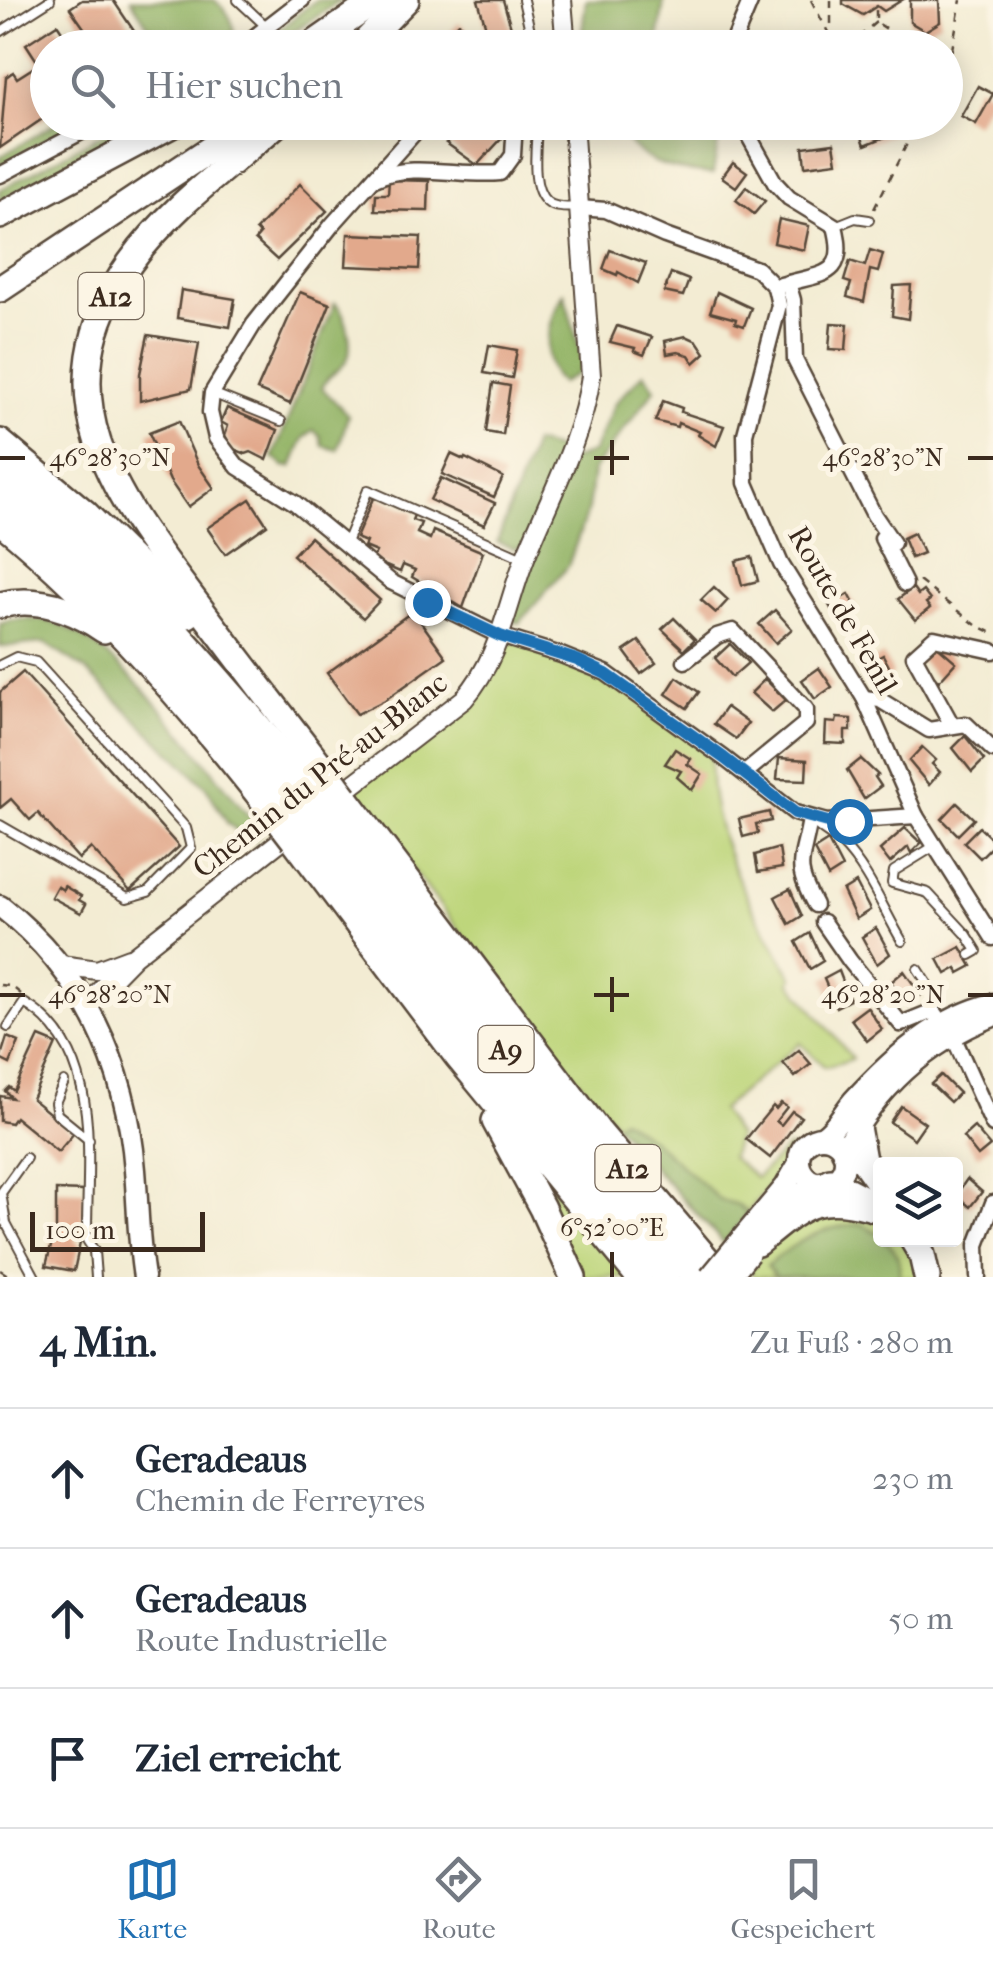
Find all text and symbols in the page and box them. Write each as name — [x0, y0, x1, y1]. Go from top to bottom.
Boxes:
search box — [30, 30, 963, 140]
icon: search — [65, 58, 120, 113]
text: Hier suchen — [145, 63, 343, 108]
road number: A12 — [78, 273, 144, 319]
text: 46°28'30"N — [50, 443, 170, 472]
text: 46°28'30"N — [823, 443, 943, 472]
street label: Route de Fenil — [780, 520, 905, 700]
route end — [405, 580, 451, 626]
street label: Chemin du Pré-au-Blanc — [186, 665, 454, 886]
route start — [827, 799, 873, 845]
text: 46°28'20"N — [48, 980, 172, 1009]
text: 46°28'20"N — [821, 980, 945, 1009]
road number: A9 — [478, 1026, 534, 1072]
road number: A12 — [596, 1145, 660, 1191]
map controls — [873, 1157, 963, 1247]
button: layers — [873, 1157, 963, 1247]
scale bar — [30, 1207, 205, 1252]
text: 100 m — [45, 1213, 115, 1246]
text: 6°52'00"E — [560, 1213, 664, 1242]
text: 4 Min. — [40, 1318, 157, 1367]
text: Zu Fuß · 280 m — [750, 1324, 953, 1361]
text: Geradeaus — [135, 1437, 307, 1482]
icon: ahead — [40, 1451, 95, 1506]
text: 230 m — [872, 1460, 953, 1497]
text: Chemin de Ferreyres — [135, 1482, 425, 1519]
text: Geradeaus — [135, 1577, 307, 1622]
icon: ahead — [40, 1591, 95, 1646]
text: 50 m — [888, 1600, 953, 1637]
text: Route Industrielle — [135, 1622, 387, 1659]
icon: arrive — [40, 1731, 95, 1786]
text: Ziel erreicht — [135, 1736, 341, 1781]
tab: Karte — [118, 1852, 187, 1945]
tab: Route — [422, 1852, 496, 1945]
tab: Gespeichert — [731, 1852, 875, 1945]

